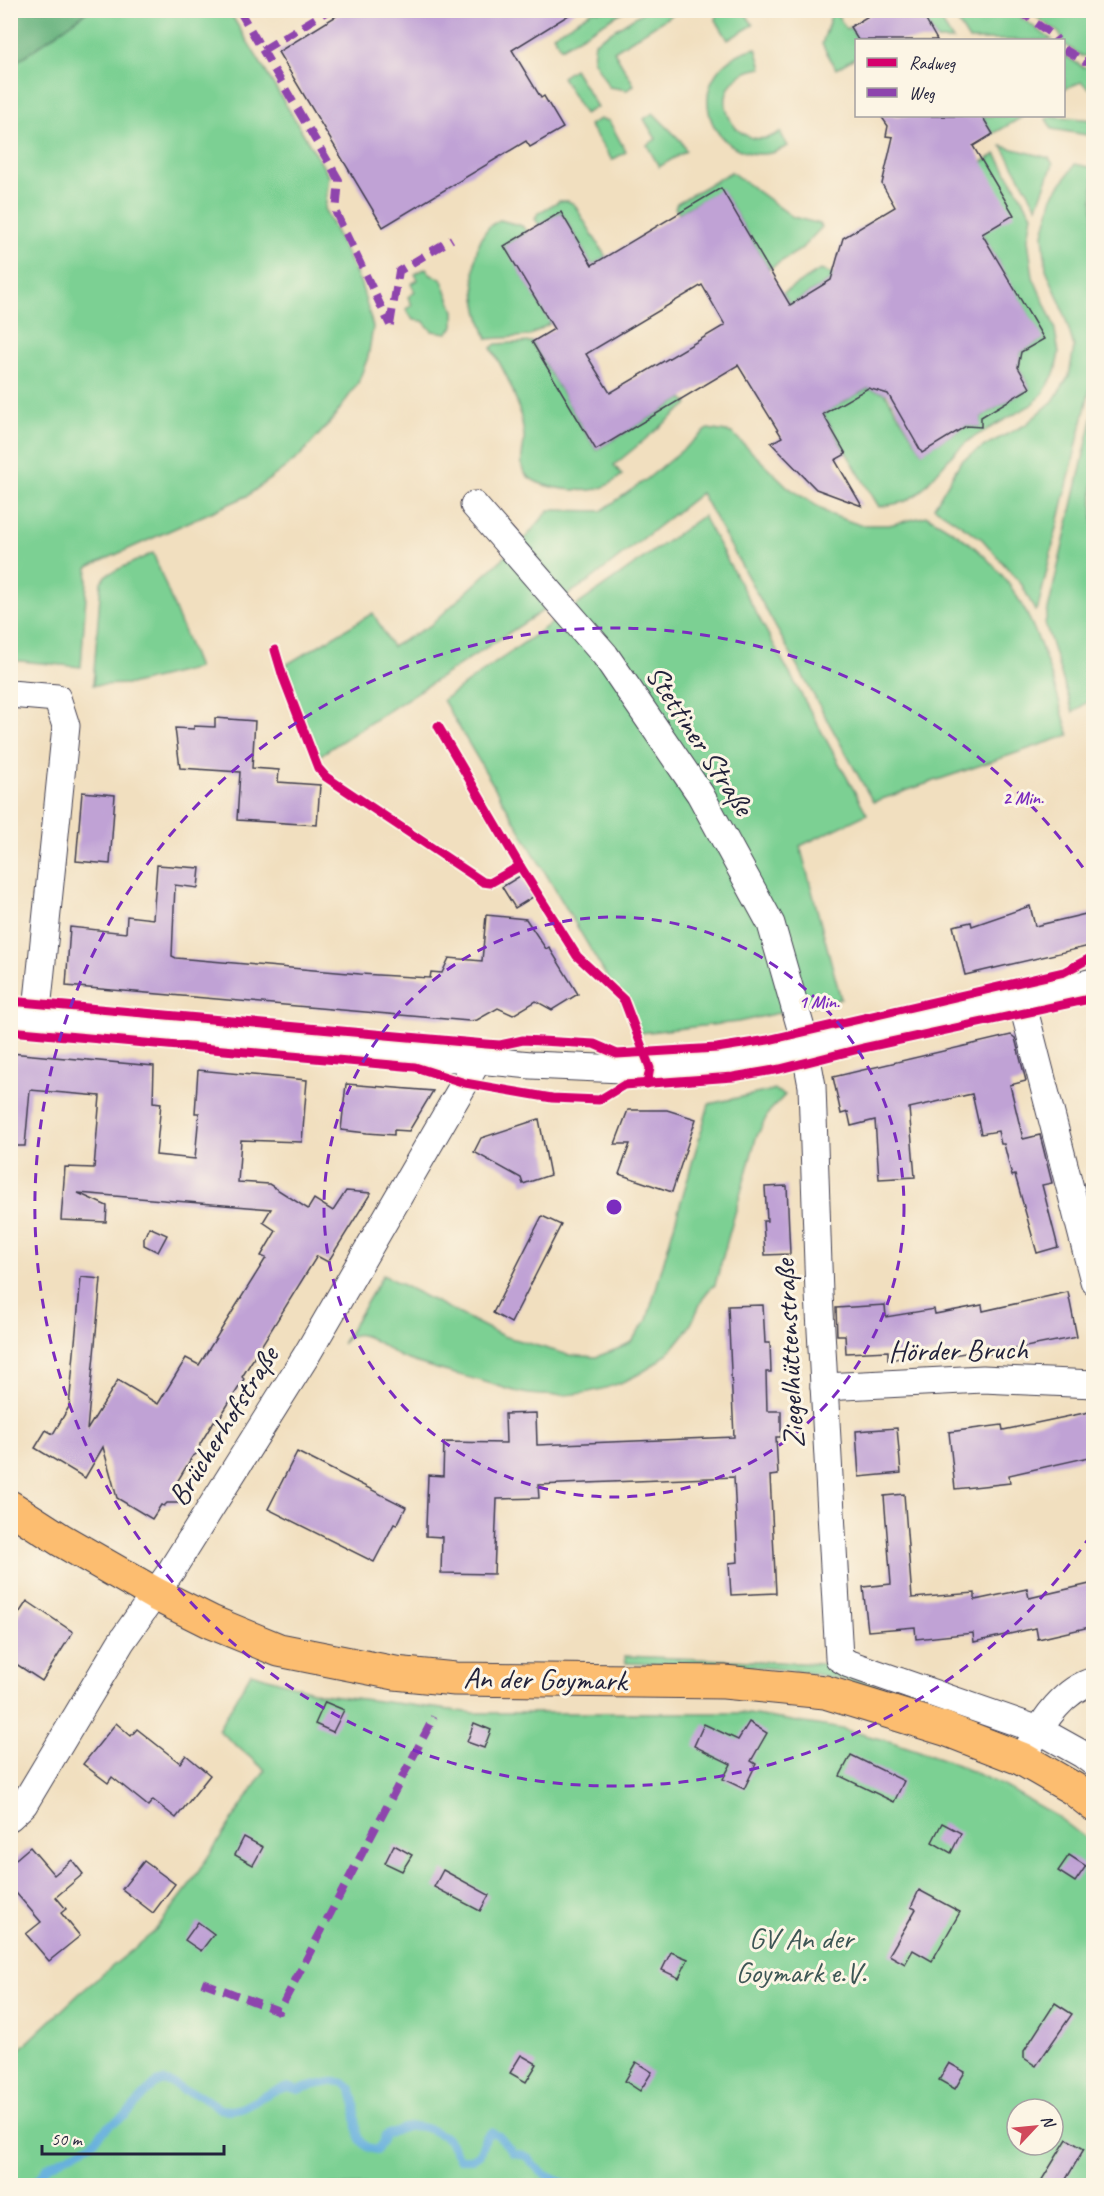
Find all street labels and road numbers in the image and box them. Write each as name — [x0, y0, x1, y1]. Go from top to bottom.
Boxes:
street label: Stettiner Straße — [637, 658, 764, 824]
street label: Ziegelhüttenstraße — [765, 1256, 813, 1449]
street label: Hörder Bruch — [888, 1330, 1028, 1370]
street label: Brücherhofstraße — [159, 1337, 288, 1513]
street label: An der Goymark — [463, 1659, 629, 1699]

